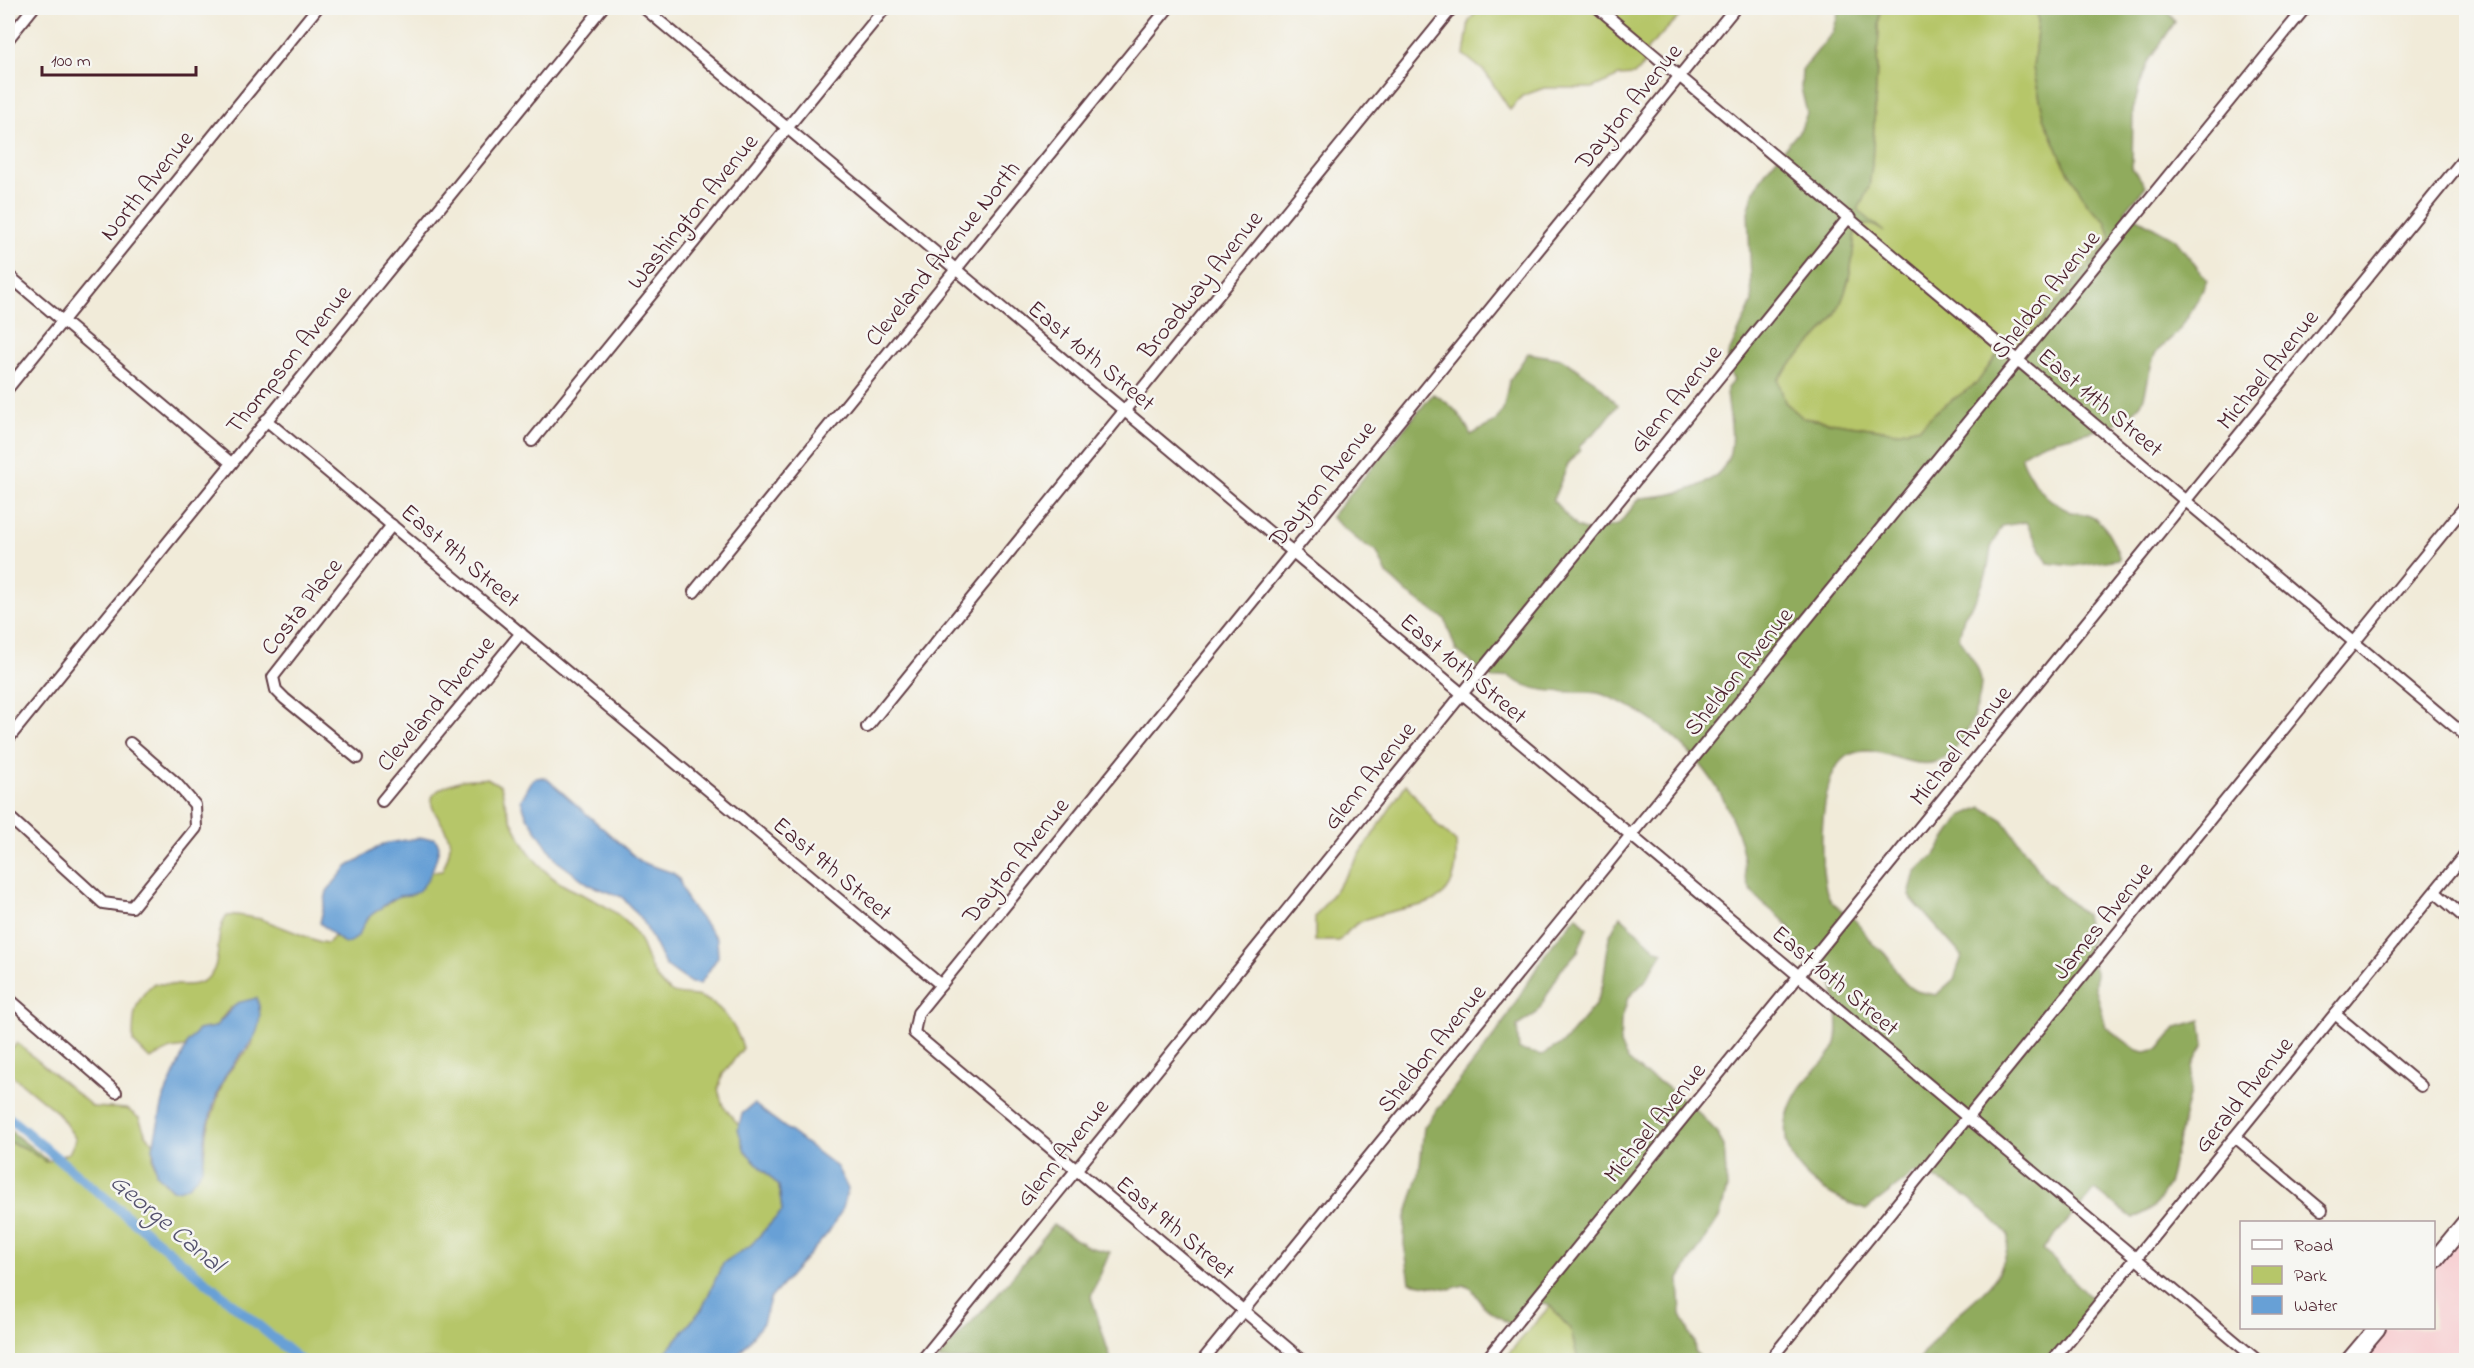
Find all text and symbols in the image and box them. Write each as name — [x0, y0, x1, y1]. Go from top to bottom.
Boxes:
street label: Dayton Avenue — [1567, 37, 1693, 180]
scale bar — [42, 39, 196, 77]
text: 100 m — [51, 49, 91, 75]
street label: North Avenue — [92, 124, 204, 249]
street label: Washington Avenue — [620, 127, 768, 298]
street label: Cleveland Avenue North — [858, 154, 1030, 355]
street label: Broadway Avenue — [1130, 204, 1274, 369]
street label: Sheldon Avenue — [1984, 223, 2110, 368]
street label: Thompson Avenue — [219, 278, 361, 443]
street label: East 10th Street — [1019, 293, 1162, 421]
street label: Michael Avenue — [2209, 302, 2329, 438]
street label: Glenn Avenue — [1622, 337, 1732, 462]
street label: East 11th Street — [2029, 341, 2170, 467]
street label: Dayton Avenue — [1261, 414, 1387, 557]
street label: East 9th Street — [392, 496, 527, 618]
street label: Costa Place — [254, 551, 353, 664]
street label: Sheldon Avenue — [1677, 600, 1803, 745]
street label: East 10th Street — [1391, 606, 1534, 734]
street label: Cleveland Avenue — [369, 629, 505, 781]
street label: Michael Avenue — [1902, 678, 2022, 814]
street label: Glenn Avenue — [1316, 714, 1426, 839]
street label: Dayton Avenue — [954, 791, 1080, 934]
street label: East 9th Street — [764, 809, 899, 931]
street label: James Avenue — [2045, 854, 2163, 989]
street label: East 10th Street — [1763, 918, 1906, 1046]
street label: Sheldon Avenue — [1370, 977, 1496, 1122]
street label: Gerald Avenue — [2187, 1029, 2303, 1162]
street label: Michael Avenue — [1596, 1055, 1716, 1191]
street label: Glenn Avenue — [1009, 1091, 1119, 1216]
water label: George Canal — [101, 1165, 234, 1285]
street label: East 9th Street — [1107, 1168, 1242, 1290]
legend — [2240, 1221, 2435, 1329]
text: Road — [2294, 1234, 2333, 1260]
text: Park — [2294, 1264, 2327, 1290]
text: Water — [2294, 1294, 2338, 1320]

